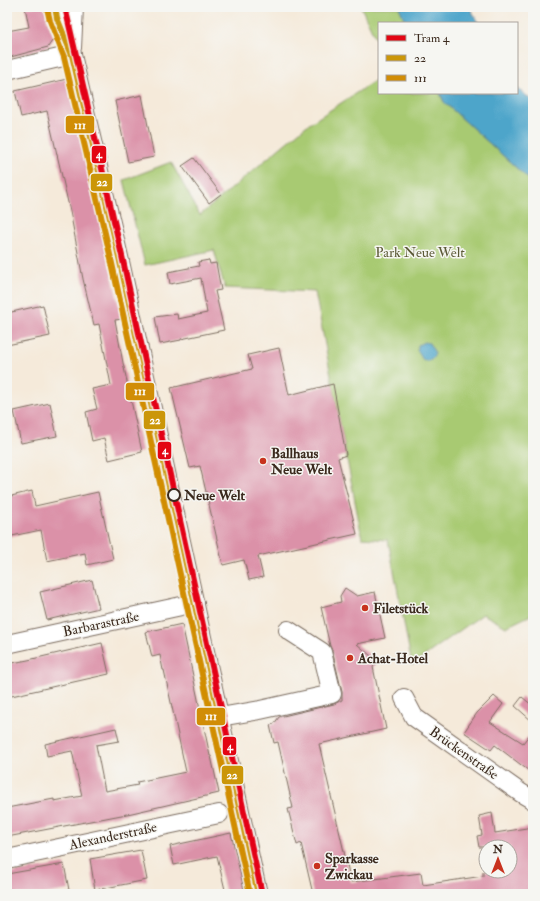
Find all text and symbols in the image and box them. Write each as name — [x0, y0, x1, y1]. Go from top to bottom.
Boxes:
legend — [378, 22, 518, 94]
text: Tram 4 — [414, 31, 450, 46]
text: 22 — [414, 51, 426, 66]
text: 111 — [414, 71, 427, 86]
line badge: 111 — [65, 115, 95, 134]
text: 111 — [74, 119, 86, 132]
line badge: 4 — [91, 145, 107, 164]
text: 4 — [95, 148, 103, 162]
line badge: 22 — [90, 173, 113, 192]
text: 22 — [96, 176, 108, 189]
park label: Park Neue Welt — [375, 244, 465, 261]
line badge: 111 — [125, 382, 155, 401]
text: 111 — [134, 385, 146, 398]
line badge: 22 — [143, 410, 166, 430]
text: 22 — [149, 414, 161, 427]
line badge: 4 — [157, 441, 172, 460]
text: 4 — [161, 444, 169, 458]
place label: Ballhaus Neue Welt — [270, 445, 332, 478]
marker: Ballhaus Neue Welt — [258, 456, 268, 466]
place label: Neue Welt — [183, 487, 245, 504]
marker: Neue Welt — [167, 488, 181, 502]
place label: Filetstück — [373, 600, 429, 617]
marker: Filetstück — [360, 603, 370, 613]
street label: Barbarastraße — [61, 608, 141, 640]
place label: Achat-Hotel — [357, 650, 429, 667]
marker: Achat-Hotel — [345, 653, 355, 663]
line badge: 111 — [196, 707, 226, 726]
text: 111 — [205, 710, 217, 723]
street label: Brückenstraße — [426, 723, 502, 783]
line badge: 4 — [222, 736, 237, 756]
text: 4 — [226, 740, 234, 754]
line badge: 22 — [221, 765, 244, 785]
text: 22 — [226, 769, 238, 782]
street label: Alexanderstraße — [67, 818, 158, 854]
north arrow — [478, 839, 518, 879]
text: N — [492, 843, 504, 856]
place label: Sparkasse Zwickau — [325, 850, 379, 883]
marker: Sparkasse Zwickau — [312, 861, 322, 871]

